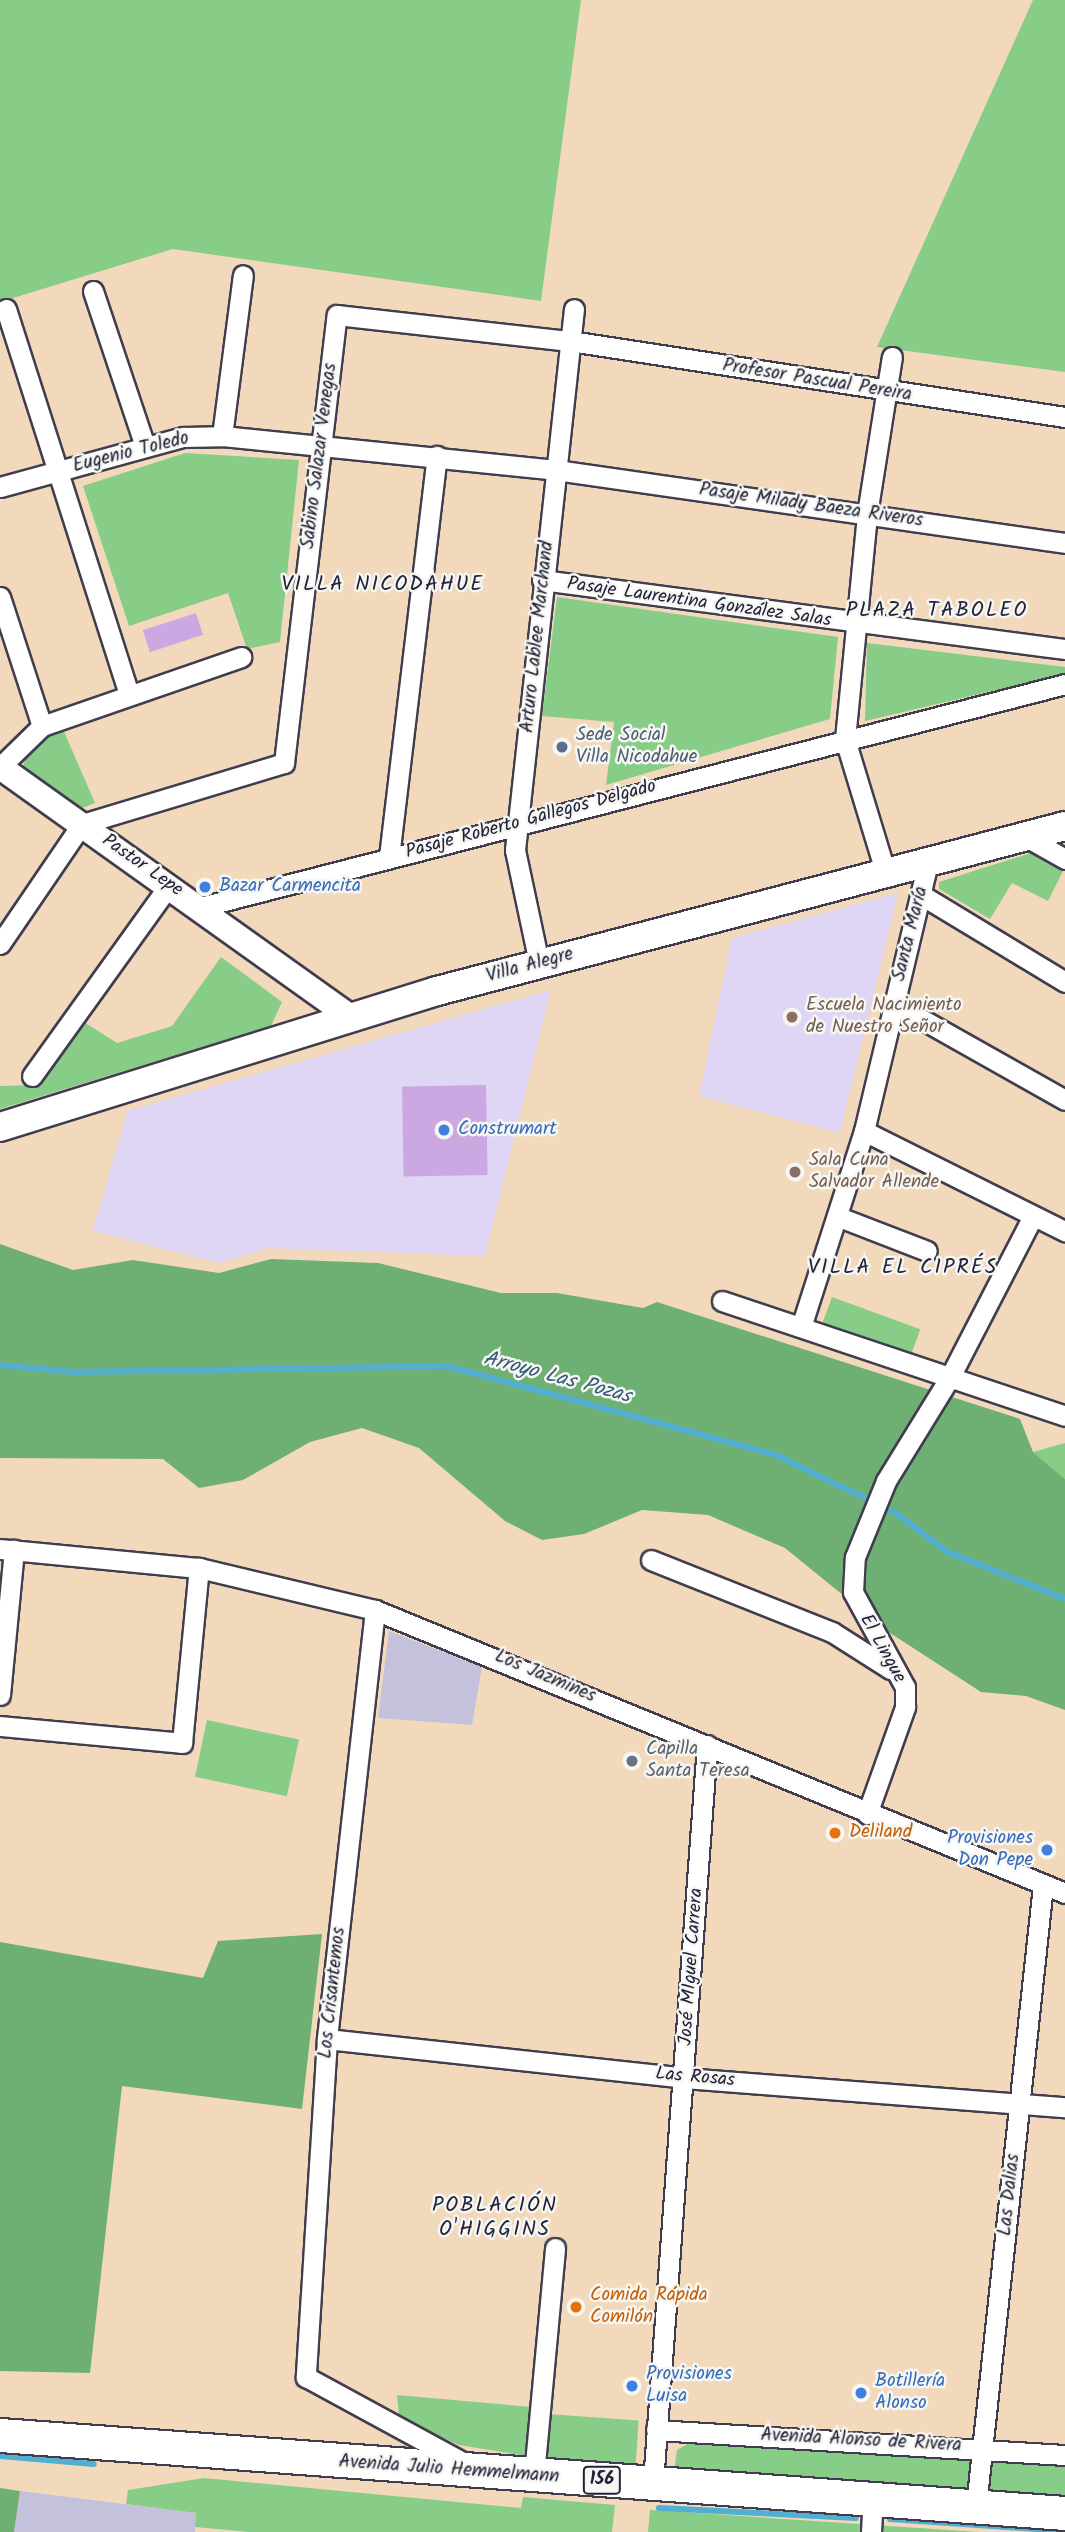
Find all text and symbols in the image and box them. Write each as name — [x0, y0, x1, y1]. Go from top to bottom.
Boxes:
street label: Profesor Pascual Pereira — [721, 355, 913, 407]
street label: Sabino Salazar Venegas — [297, 362, 343, 550]
street label: Eugenio Toledo — [71, 428, 191, 478]
street label: Pasaje Milady Baeza Riveros — [698, 479, 924, 533]
street label: Arturo Lablee Marchand — [517, 540, 559, 734]
district label: VILLA NICODAHUE — [283, 572, 483, 598]
street label: Pasaje Laurentina González Salas — [565, 573, 833, 633]
district label: PLAZA TABOLEO — [847, 598, 1027, 624]
place label: Sede Social Villa Nicodahue — [576, 725, 697, 769]
marker: Sede Social Villa Nicodahue — [554, 739, 570, 755]
street label: Pasaje Roberto Gallegos Delgado — [403, 776, 659, 864]
street label: Pastor Lepe — [97, 830, 187, 902]
place label: Bazar Carmencita — [219, 876, 361, 898]
marker: Bazar Carmencita — [197, 879, 213, 895]
street label: Santa María — [888, 884, 934, 984]
street label: Villa Alegre — [484, 943, 576, 989]
place label: Escuela Nacimiento de Nuestro Señor — [806, 995, 962, 1039]
marker: Escuela Nacimiento de Nuestro Señor — [784, 1009, 800, 1025]
place label: Construmart — [458, 1119, 557, 1141]
marker: Construmart — [436, 1122, 452, 1138]
place label: Sala Cuna Salvador Allende — [809, 1150, 939, 1194]
marker: Sala Cuna Salvador Allende — [787, 1164, 803, 1180]
district label: VILLA EL CIPRÉS — [810, 1255, 996, 1281]
water label: Arroyo Las Pozas — [481, 1346, 633, 1410]
street label: El Lingue — [854, 1611, 910, 1687]
street label: Los Jazmines — [491, 1646, 599, 1708]
place label: Capilla Santa Teresa — [646, 1739, 750, 1783]
marker: Capilla Santa Teresa — [624, 1753, 640, 1769]
place label: Deliland — [849, 1822, 912, 1844]
marker: Deliland — [827, 1825, 843, 1841]
place label: Provisiones Don Pepe — [947, 1828, 1033, 1872]
marker: Provisiones Don Pepe — [1039, 1842, 1055, 1858]
street label: José MIguel Carrera — [675, 1887, 709, 2047]
street label: Los Crisantemos — [315, 1926, 351, 2060]
street label: Las Rosas — [654, 2063, 736, 2093]
street label: Las Dalias — [994, 2153, 1026, 2237]
district label: POBLACIÓN O'HIGGINS — [433, 2193, 557, 2243]
place label: Comida Rápida Comilón — [590, 2285, 708, 2329]
marker: Comida Rápida Comilón — [568, 2299, 584, 2315]
place label: Provisiones Luisa — [646, 2364, 732, 2408]
place label: Botillería Alonso — [875, 2371, 945, 2415]
marker: Provisiones Luisa — [624, 2378, 640, 2394]
marker: Botillería Alonso — [853, 2385, 869, 2401]
street label: Avenida Alonso de Rivera — [760, 2424, 962, 2458]
street label: Avenida Julio Hemmelmann — [338, 2451, 560, 2489]
road number: 156 — [583, 2466, 621, 2494]

